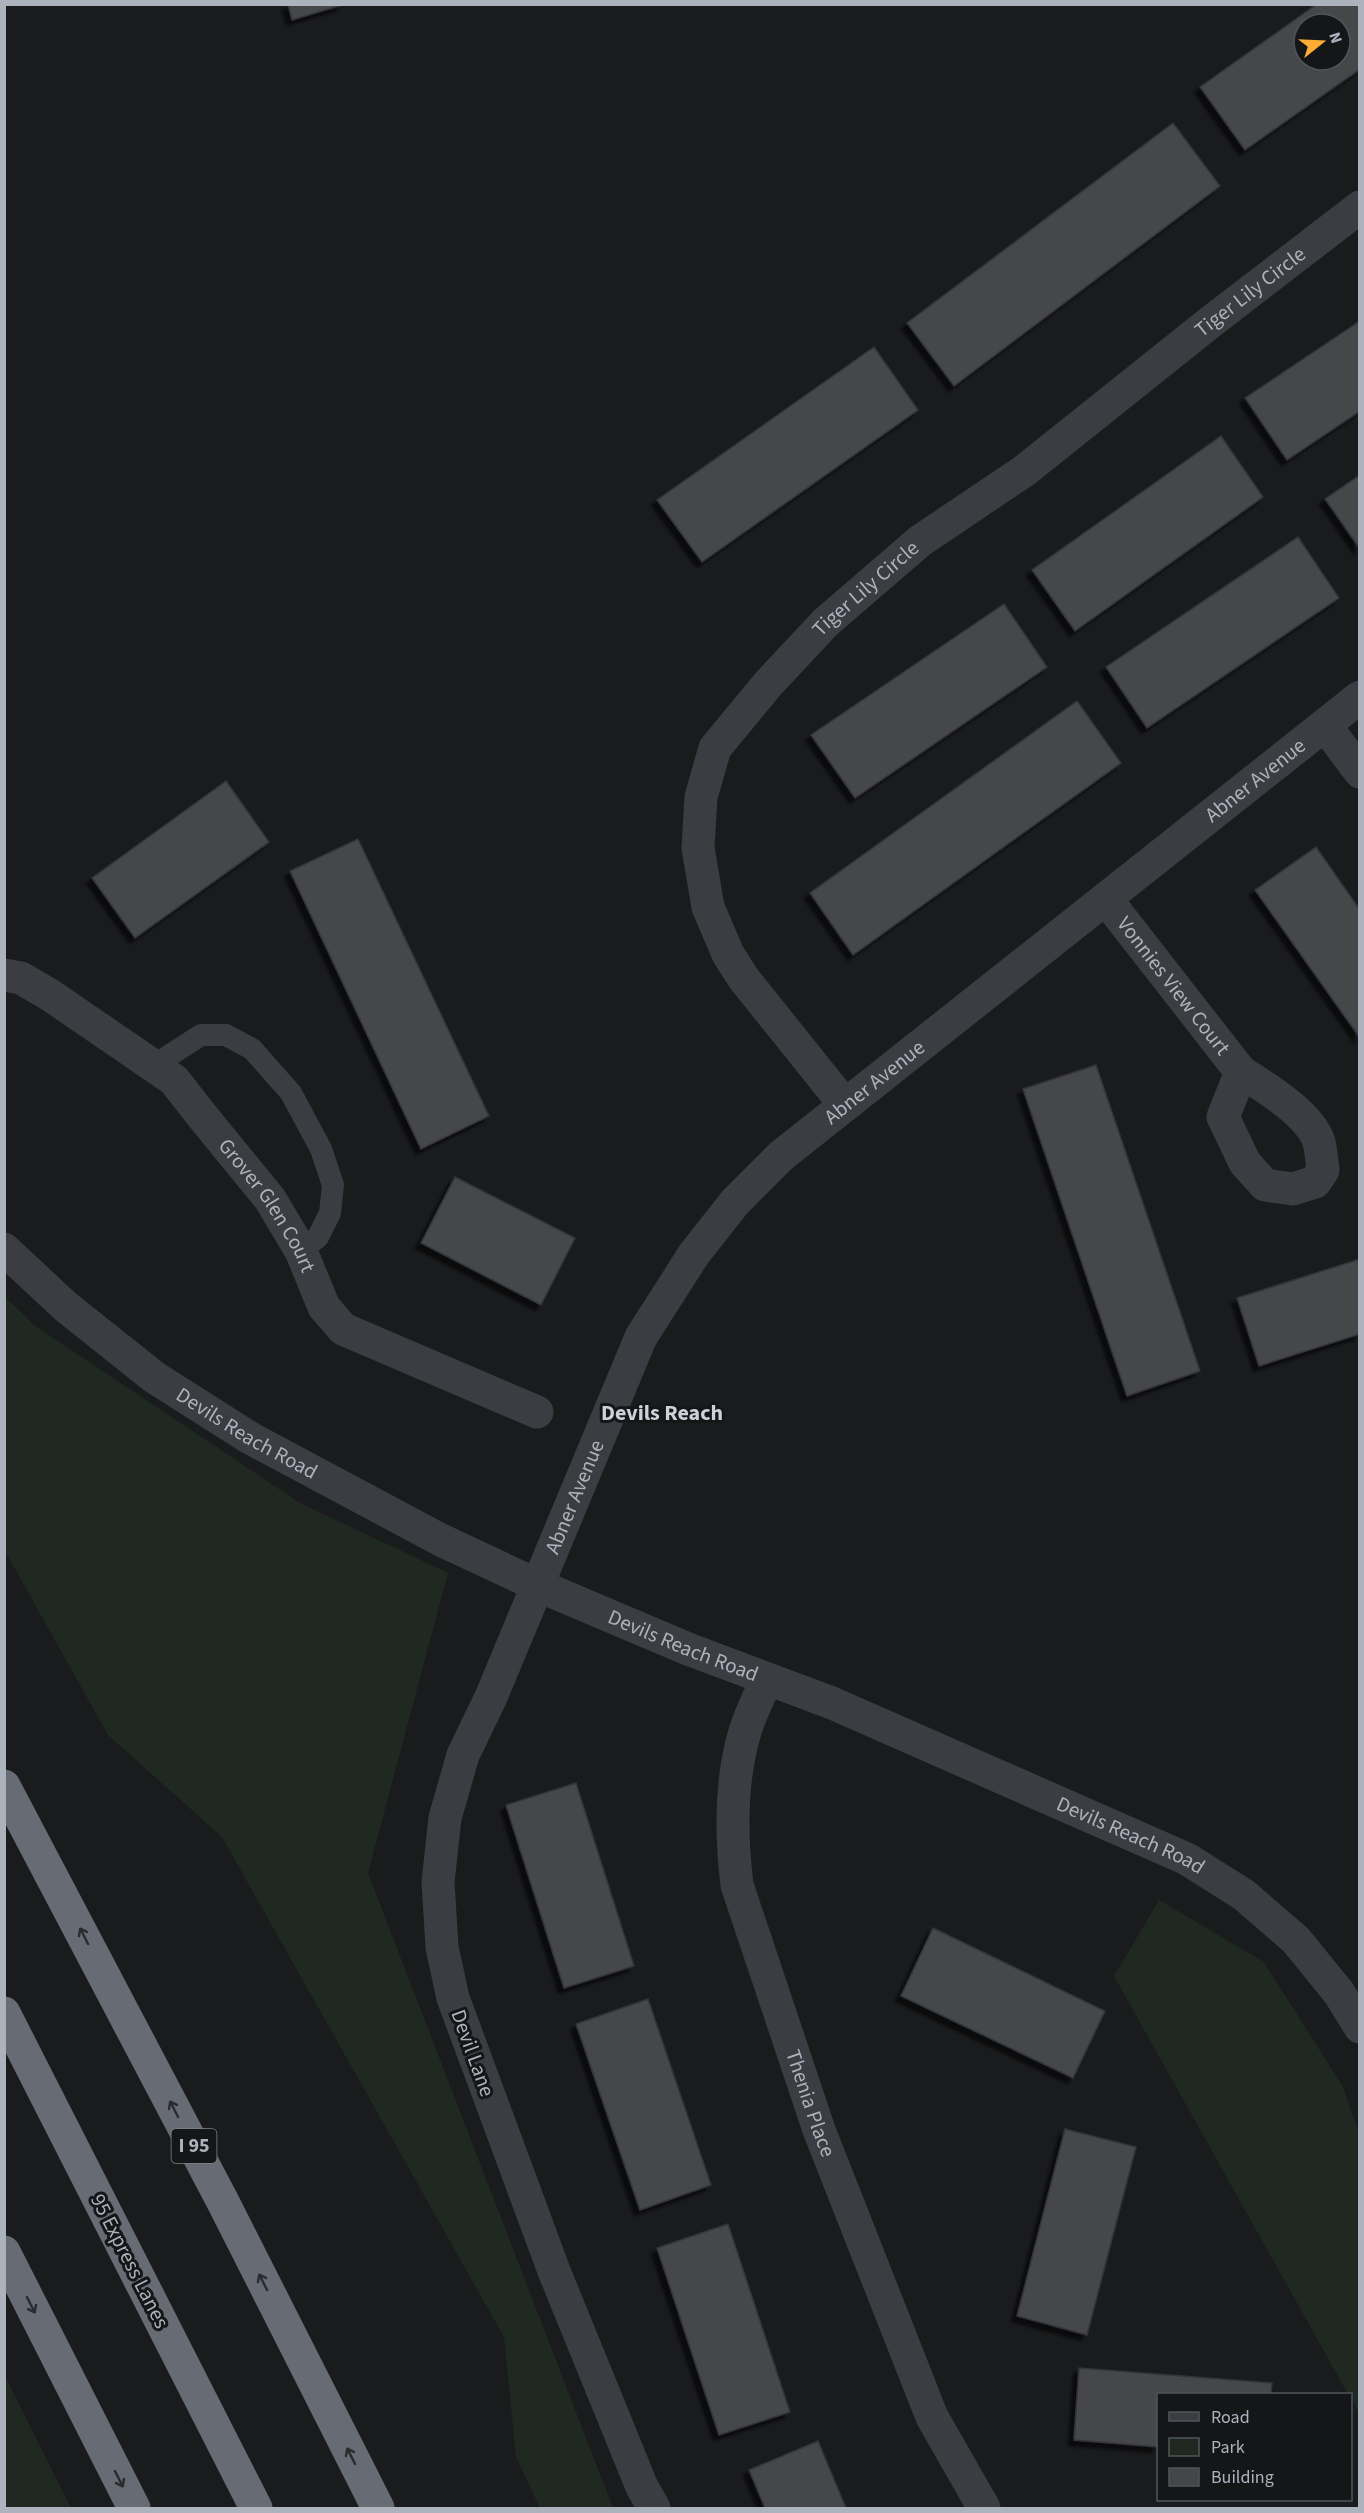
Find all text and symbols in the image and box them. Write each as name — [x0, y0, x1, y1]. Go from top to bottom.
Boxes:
north arrow — [1292, 12, 1352, 72]
text: N — [1323, 29, 1347, 46]
street label: Tiger Lily Circle — [1188, 239, 1312, 344]
street label: Tiger Lily Circle — [805, 533, 925, 643]
street label: Abner Avenue — [1198, 731, 1312, 829]
street label: Vonnies View Court — [1110, 910, 1237, 1061]
street label: Abner Avenue — [818, 1033, 931, 1131]
street label: Grover Glen Court — [211, 1132, 323, 1277]
street label: Devils Reach Road — [170, 1380, 323, 1486]
district label: Devils Reach — [601, 1397, 723, 1429]
street label: Abner Avenue — [537, 1435, 612, 1559]
street label: Devils Reach Road — [603, 1602, 763, 1689]
street label: Devils Reach Road — [1052, 1789, 1211, 1882]
one-way arrow — [78, 1927, 90, 1945]
street label: Devil Lane — [443, 2005, 503, 2101]
street label: Thenia Place — [778, 2045, 843, 2161]
one-way arrow — [168, 2100, 179, 2118]
road number: I 95 — [172, 2129, 216, 2163]
street label: 95 Express Lanes — [83, 2189, 177, 2334]
one-way arrow — [257, 2274, 269, 2292]
one-way arrow — [26, 2295, 37, 2313]
legend — [1157, 2393, 1352, 2501]
text: Road — [1211, 2405, 1250, 2430]
text: Park — [1211, 2435, 1245, 2460]
one-way arrow — [345, 2448, 357, 2466]
text: Building — [1211, 2465, 1274, 2490]
one-way arrow — [114, 2469, 125, 2487]

